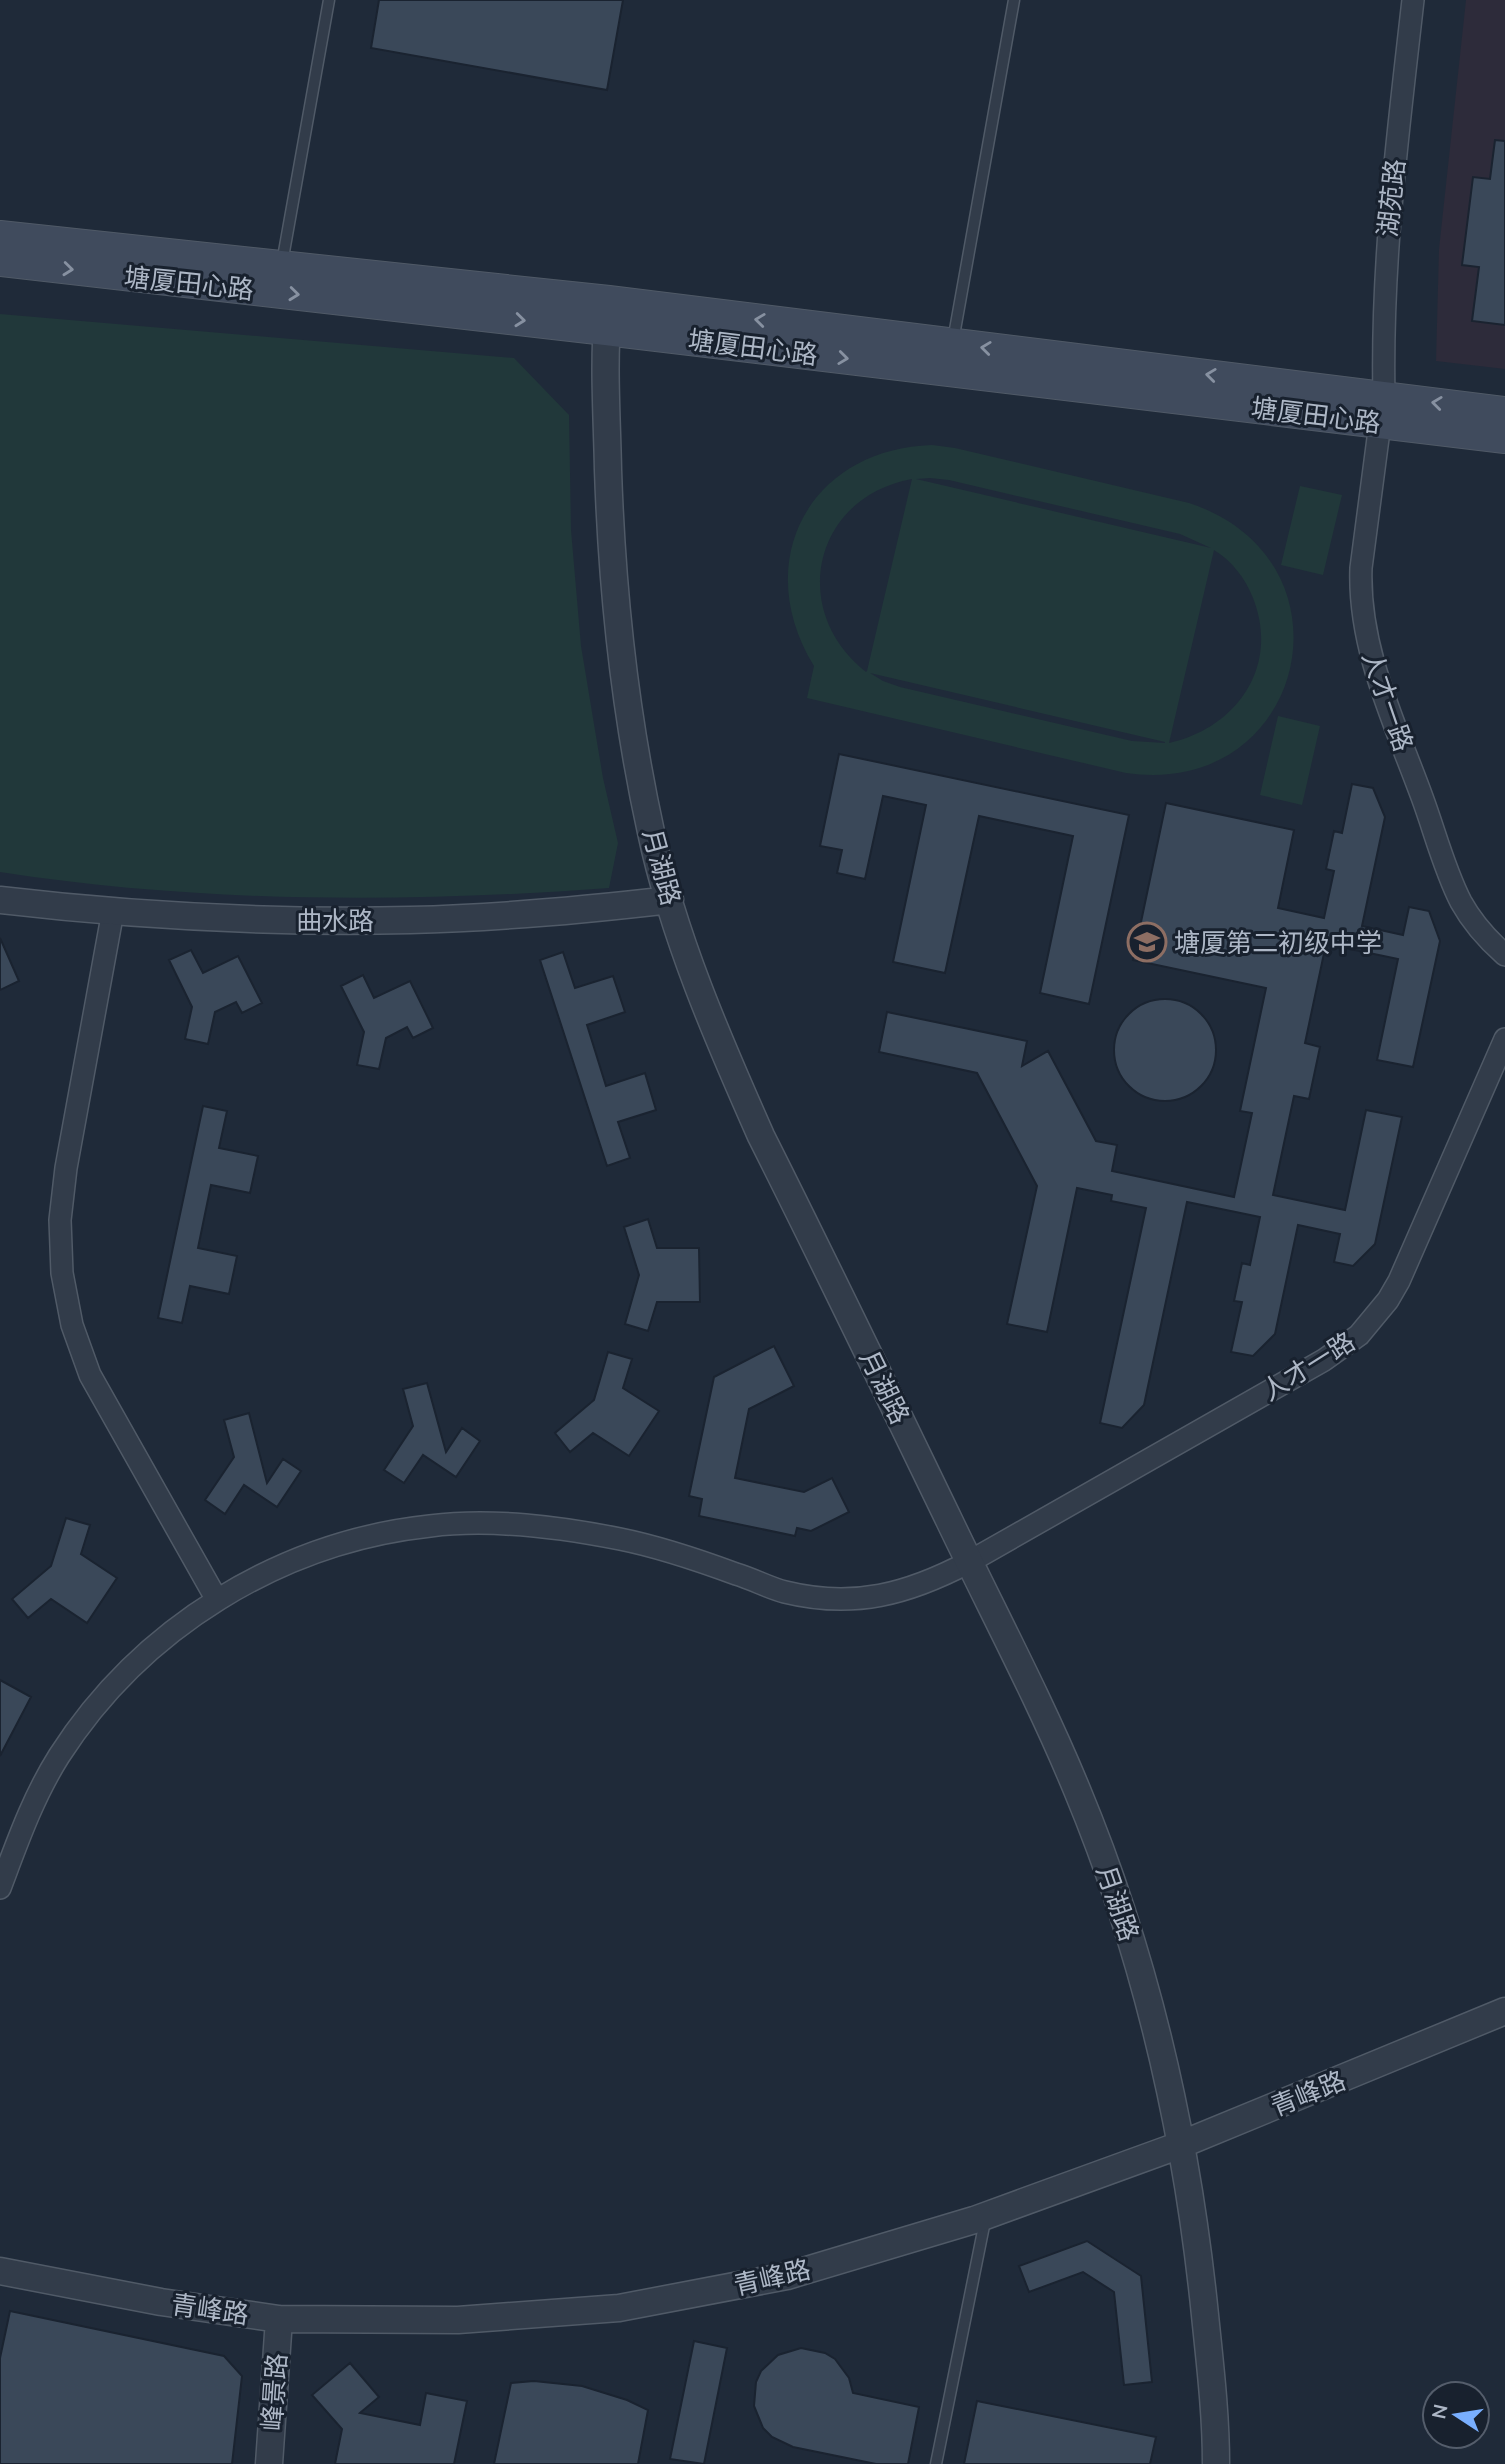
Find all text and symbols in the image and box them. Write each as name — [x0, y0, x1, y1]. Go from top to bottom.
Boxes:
street label: 湖苑路 — [1371, 157, 1411, 239]
street label: 塘厦田心路 — [123, 260, 255, 306]
one-way arrow — [62, 261, 74, 276]
one-way arrow — [288, 287, 300, 302]
one-way arrow — [515, 312, 526, 327]
one-way arrow — [754, 312, 766, 327]
street label: 塘厦田心路 — [686, 323, 820, 371]
one-way arrow — [980, 340, 992, 355]
one-way arrow — [837, 351, 849, 366]
one-way arrow — [1206, 368, 1217, 383]
street label: 塘厦田心路 — [1249, 391, 1383, 439]
one-way arrow — [1431, 396, 1443, 411]
street label: 人才一路 — [1355, 646, 1421, 756]
street label: 月湖路 — [636, 825, 688, 909]
street label: 曲水路 — [296, 904, 374, 937]
school or university icon: 塘厦第二初级中学 — [1126, 921, 1168, 963]
place label: 塘厦第二初级中学 — [1174, 926, 1382, 959]
street label: 人才一路 — [1255, 1324, 1361, 1408]
street label: 月湖路 — [853, 1345, 917, 1429]
street label: 月湖路 — [1090, 1861, 1146, 1945]
street label: 青峰路 — [1266, 2063, 1350, 2123]
street label: 青峰路 — [730, 2252, 814, 2302]
street label: 青峰路 — [169, 2287, 251, 2331]
street label: 峰景路 — [255, 2352, 293, 2432]
north arrow — [1421, 2380, 1491, 2450]
text: N — [1426, 2402, 1453, 2421]

